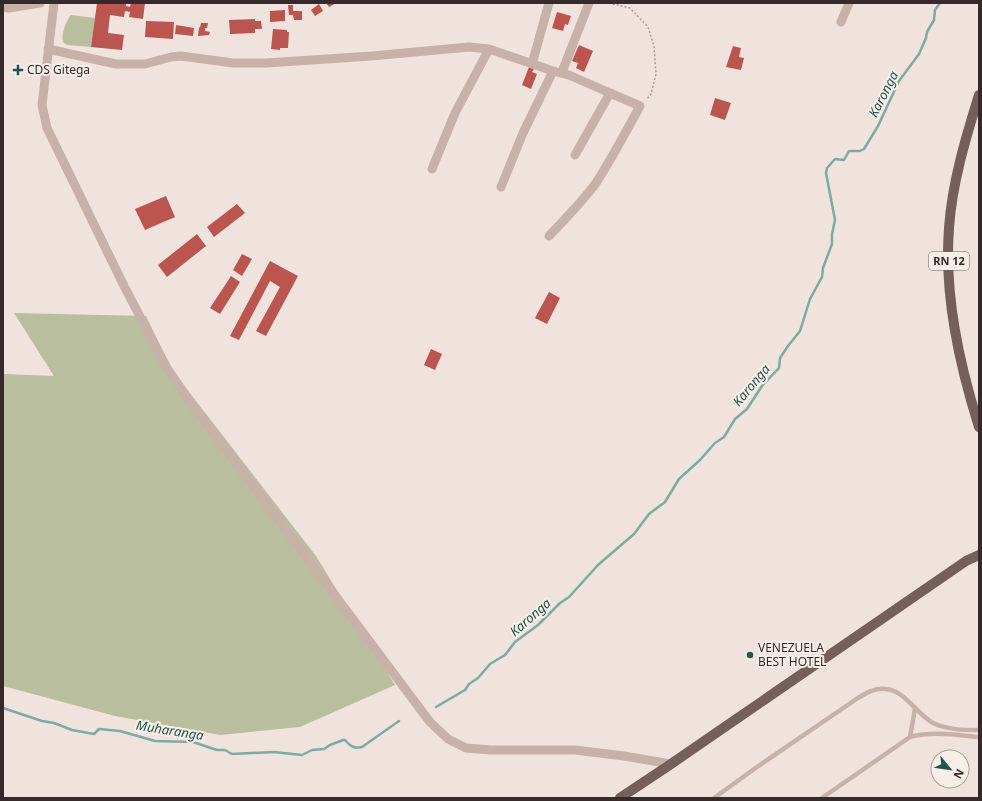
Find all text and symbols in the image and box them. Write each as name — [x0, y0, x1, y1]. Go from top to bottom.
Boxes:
place label: CDS Gitega — [27, 61, 90, 78]
marker: CDS Gitega — [12, 64, 24, 76]
water label: Karonga — [864, 67, 903, 120]
road number: RN 12 — [929, 252, 969, 270]
water label: Karonga — [728, 360, 774, 410]
water label: Karonga — [505, 594, 555, 640]
place label: VENEZUELA BEST HOTEL — [758, 639, 826, 670]
marker: VENEZUELA BEST HOTEL — [745, 650, 755, 660]
water label: Muharanga — [135, 716, 206, 744]
north arrow — [930, 749, 970, 789]
text: N — [950, 767, 968, 782]

